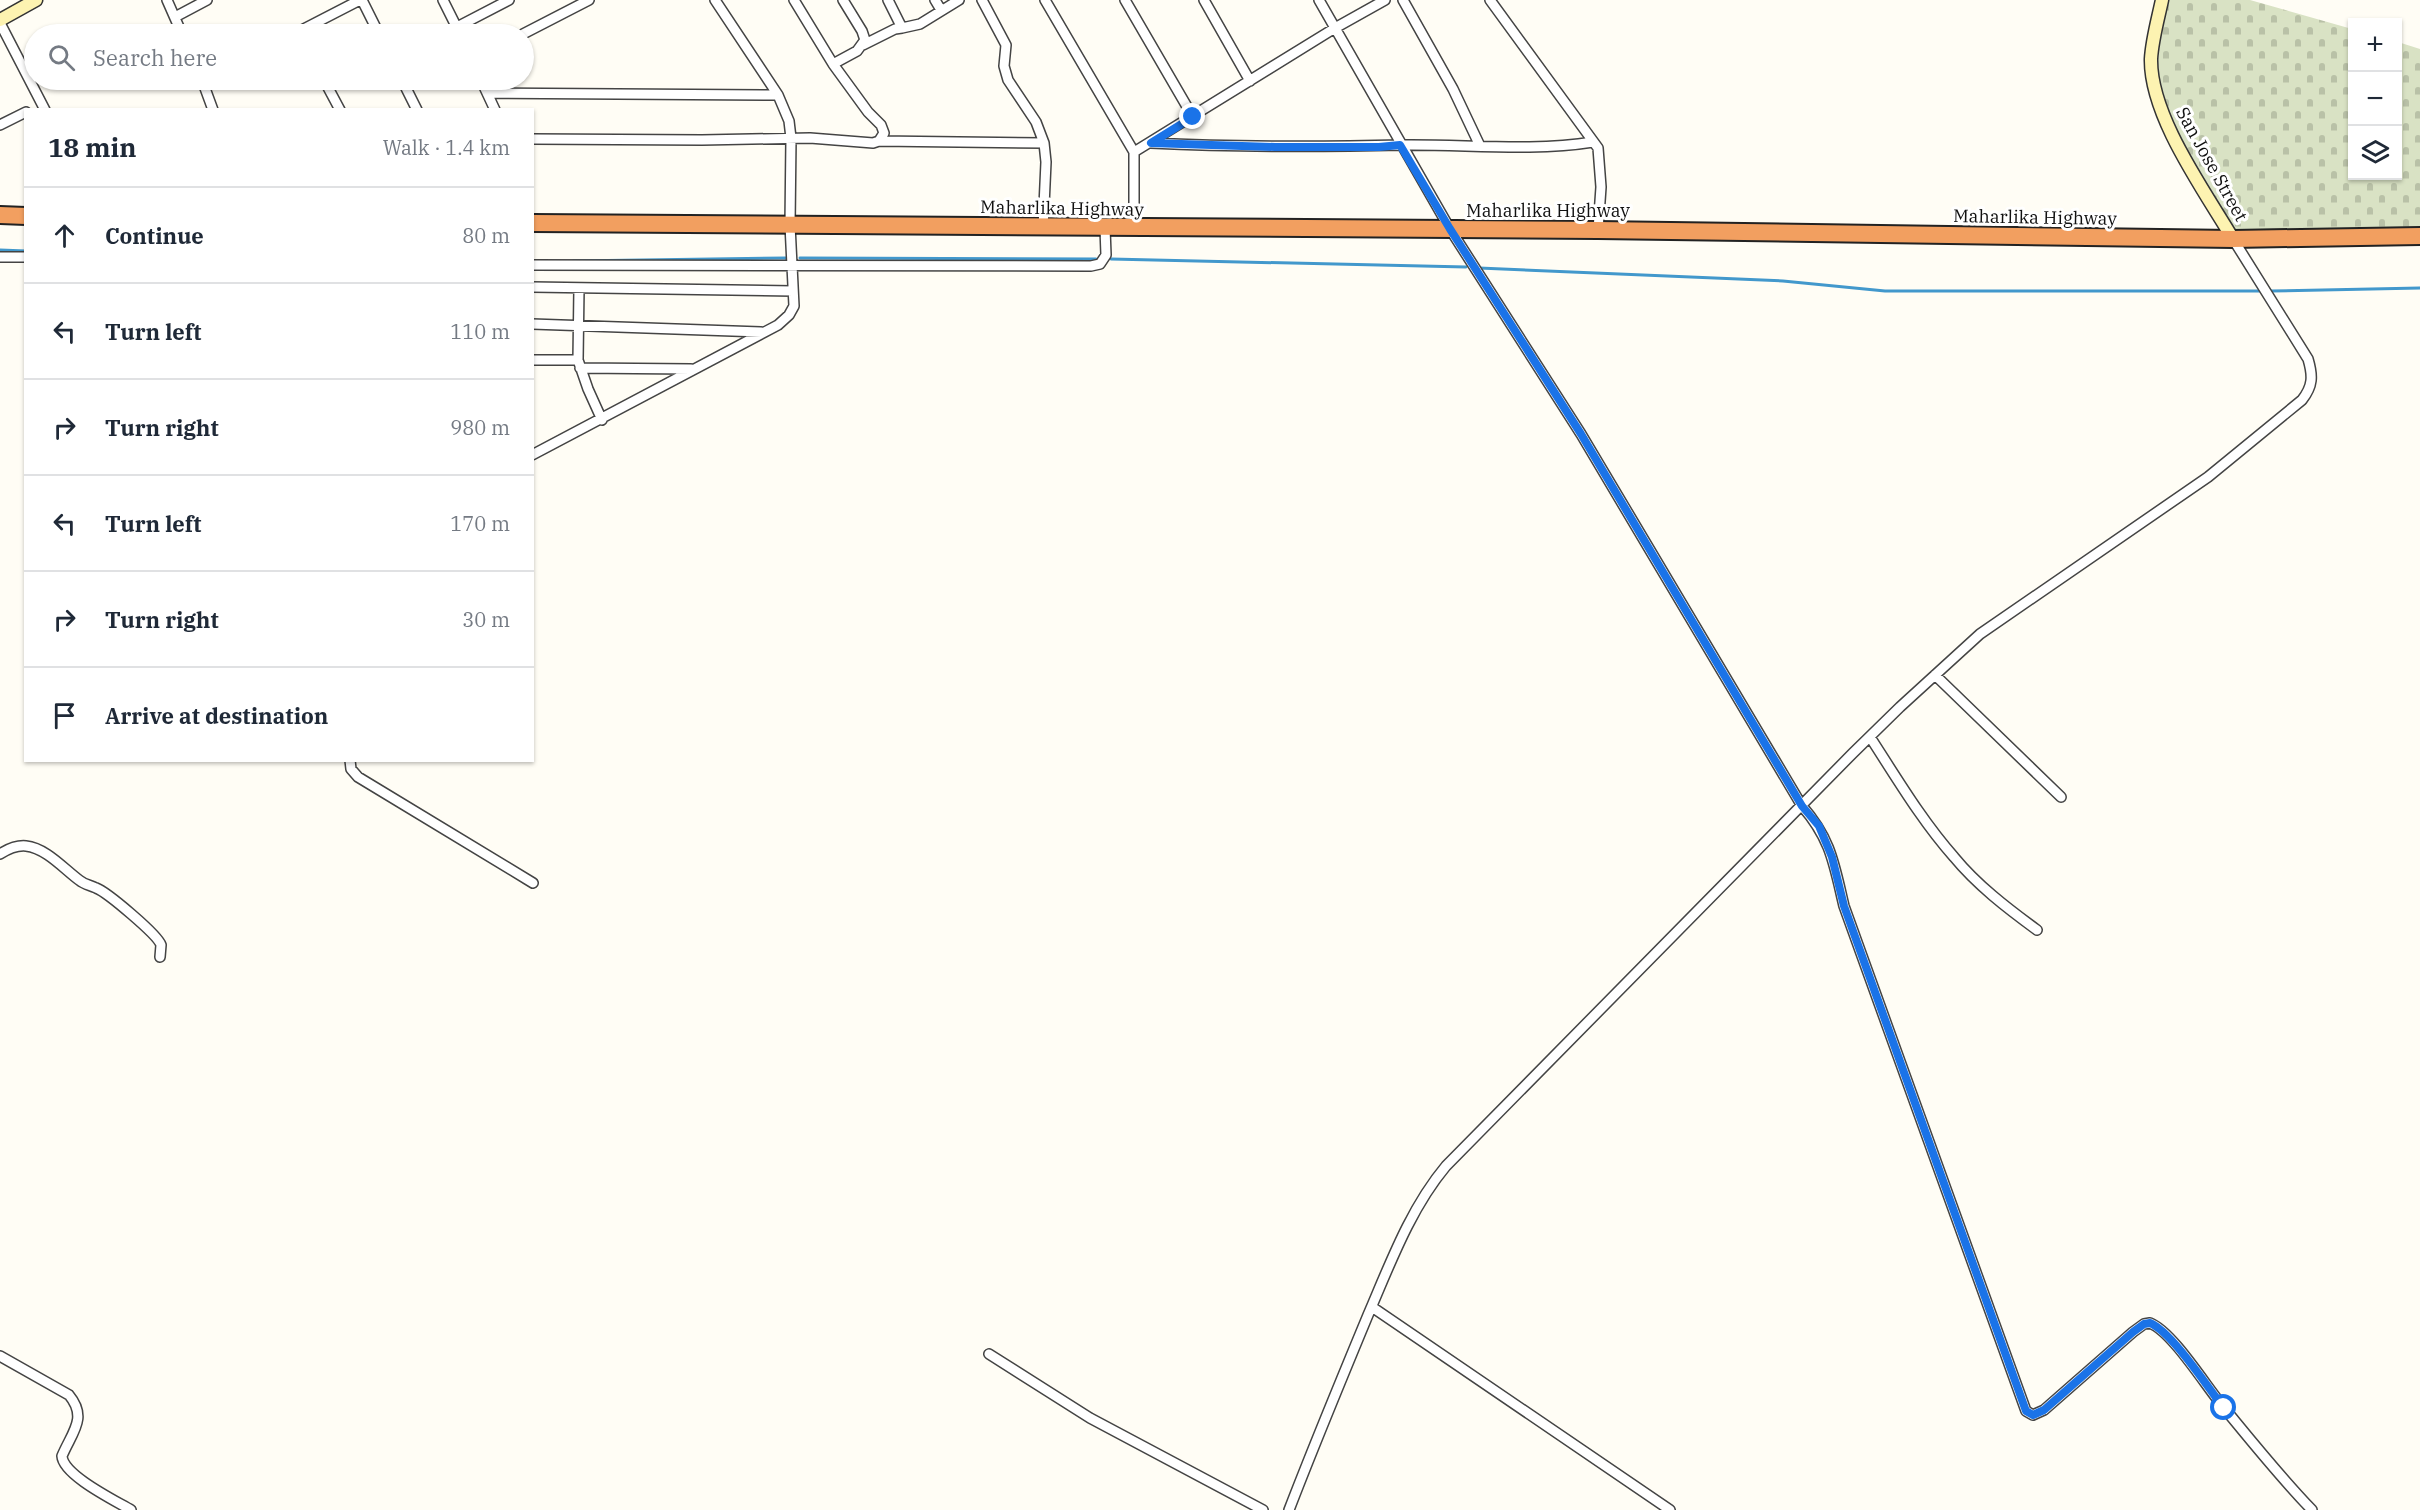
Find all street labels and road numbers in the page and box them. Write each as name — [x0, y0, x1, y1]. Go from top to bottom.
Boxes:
street label: San Jose Street — [2171, 103, 2253, 225]
street label: Maharlika Highway — [980, 195, 1145, 221]
street label: Maharlika Highway — [1466, 199, 1630, 222]
street label: Maharlika Highway — [1953, 204, 2118, 230]

